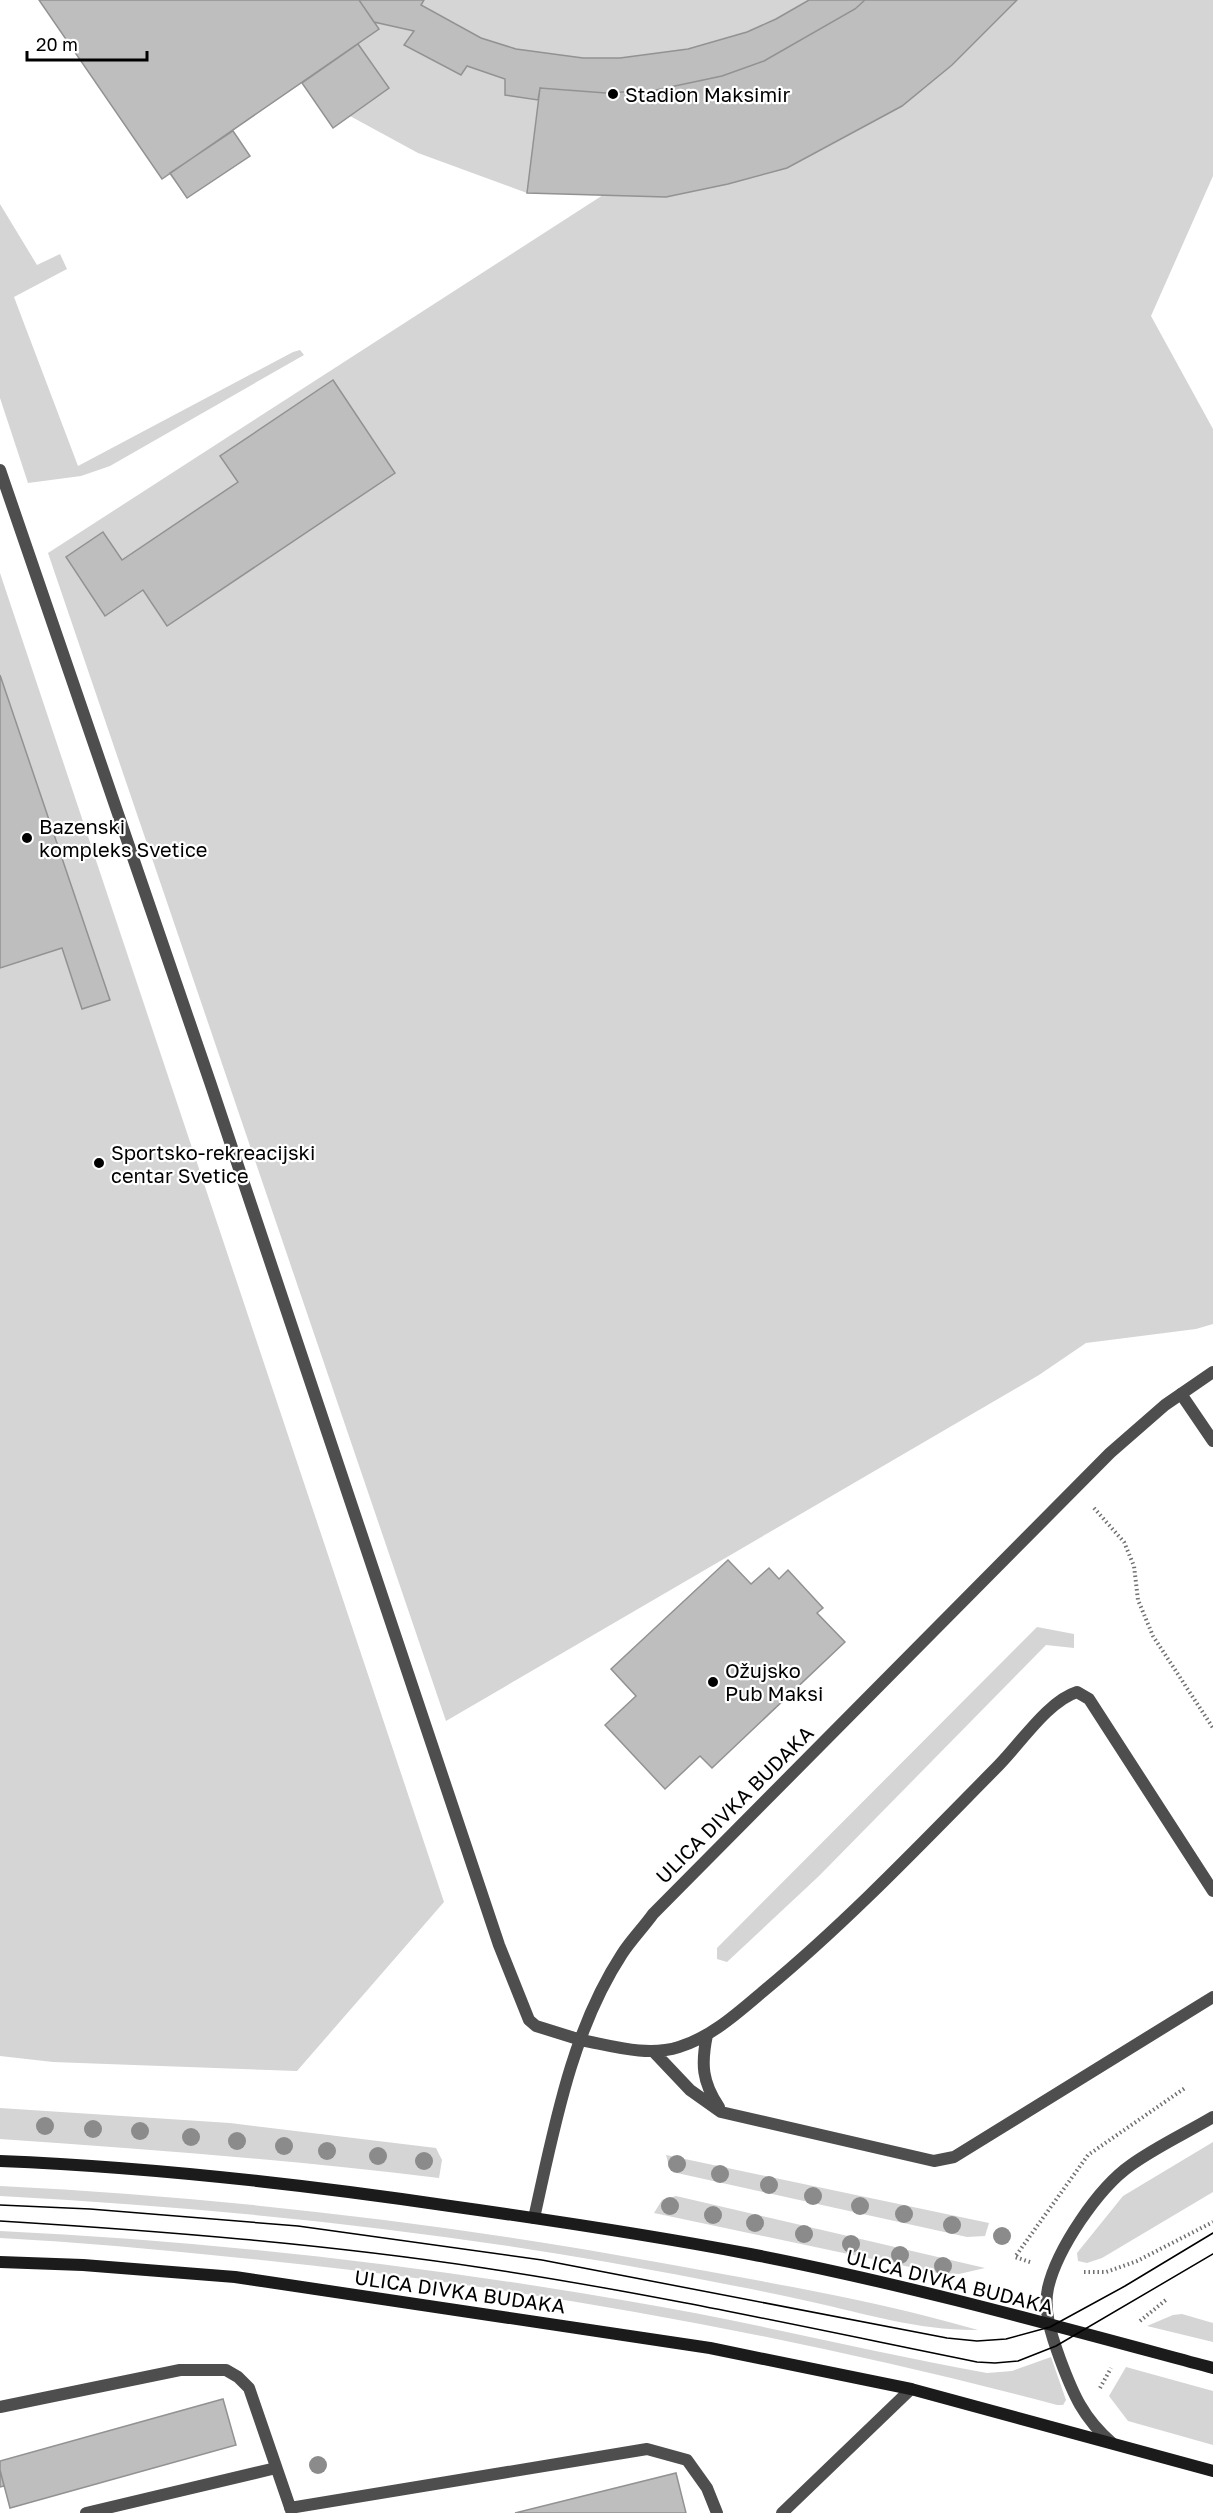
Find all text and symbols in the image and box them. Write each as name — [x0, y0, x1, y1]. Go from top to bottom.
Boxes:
scale bar — [27, 24, 147, 62]
text: 20 m — [36, 33, 78, 55]
place label: Stadion Maksimir — [625, 82, 790, 106]
marker: Stadion Maksimir — [606, 87, 620, 101]
place label: Bazenski kompleks Svetice — [39, 814, 207, 861]
marker: Bazenski kompleks Svetice — [20, 831, 34, 845]
place label: Sportsko-rekreacijski centar Svetice — [111, 1140, 315, 1187]
marker: Sportsko-rekreacijski centar Svetice — [92, 1156, 106, 1170]
place label: Ožujsko Pub Maksi — [725, 1658, 823, 1705]
marker: Ožujsko Pub Maksi — [706, 1675, 720, 1689]
street label: ULICA DIVKA BUDAKA — [650, 1720, 818, 1888]
street label: ULICA DIVKA BUDAKA — [844, 2244, 1056, 2318]
street label: ULICA DIVKA BUDAKA — [353, 2264, 567, 2318]

